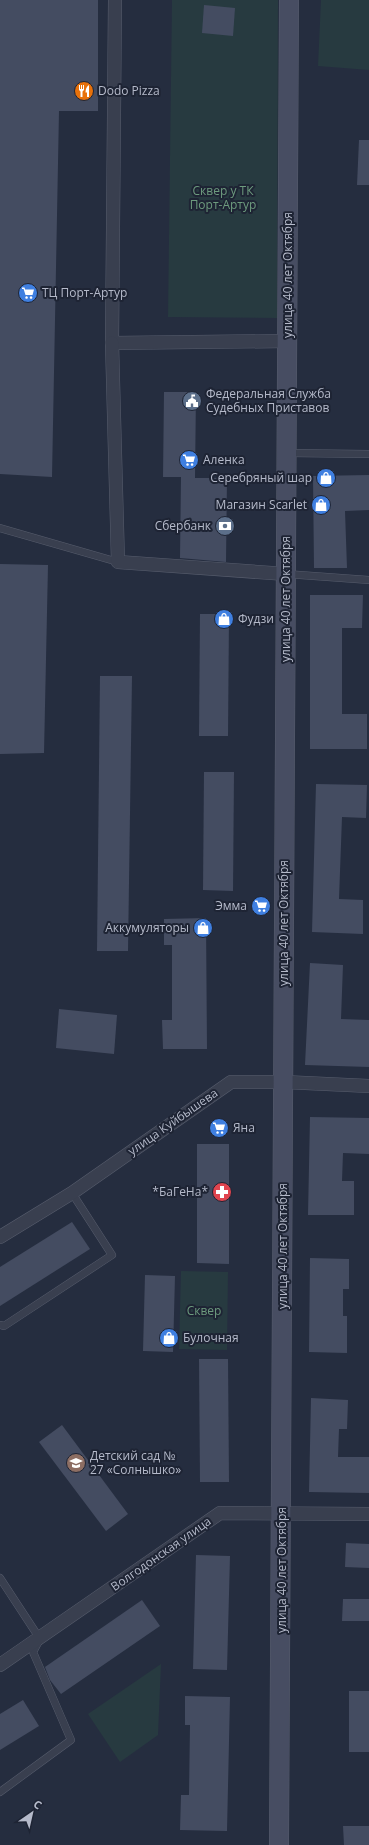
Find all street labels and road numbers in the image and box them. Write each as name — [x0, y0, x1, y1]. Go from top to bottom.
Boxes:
street label: улица 40 лет Октября — [279, 212, 296, 338]
street label: улица 40 лет Октября — [277, 536, 294, 662]
street label: улица 40 лет Октября — [275, 860, 292, 986]
street label: улица Куйбышева — [124, 1084, 221, 1159]
street label: улица 40 лет Октября — [274, 1183, 291, 1309]
street label: улица 40 лет Октября — [273, 1507, 290, 1633]
street label: Волгодонская улица — [107, 1512, 214, 1595]

